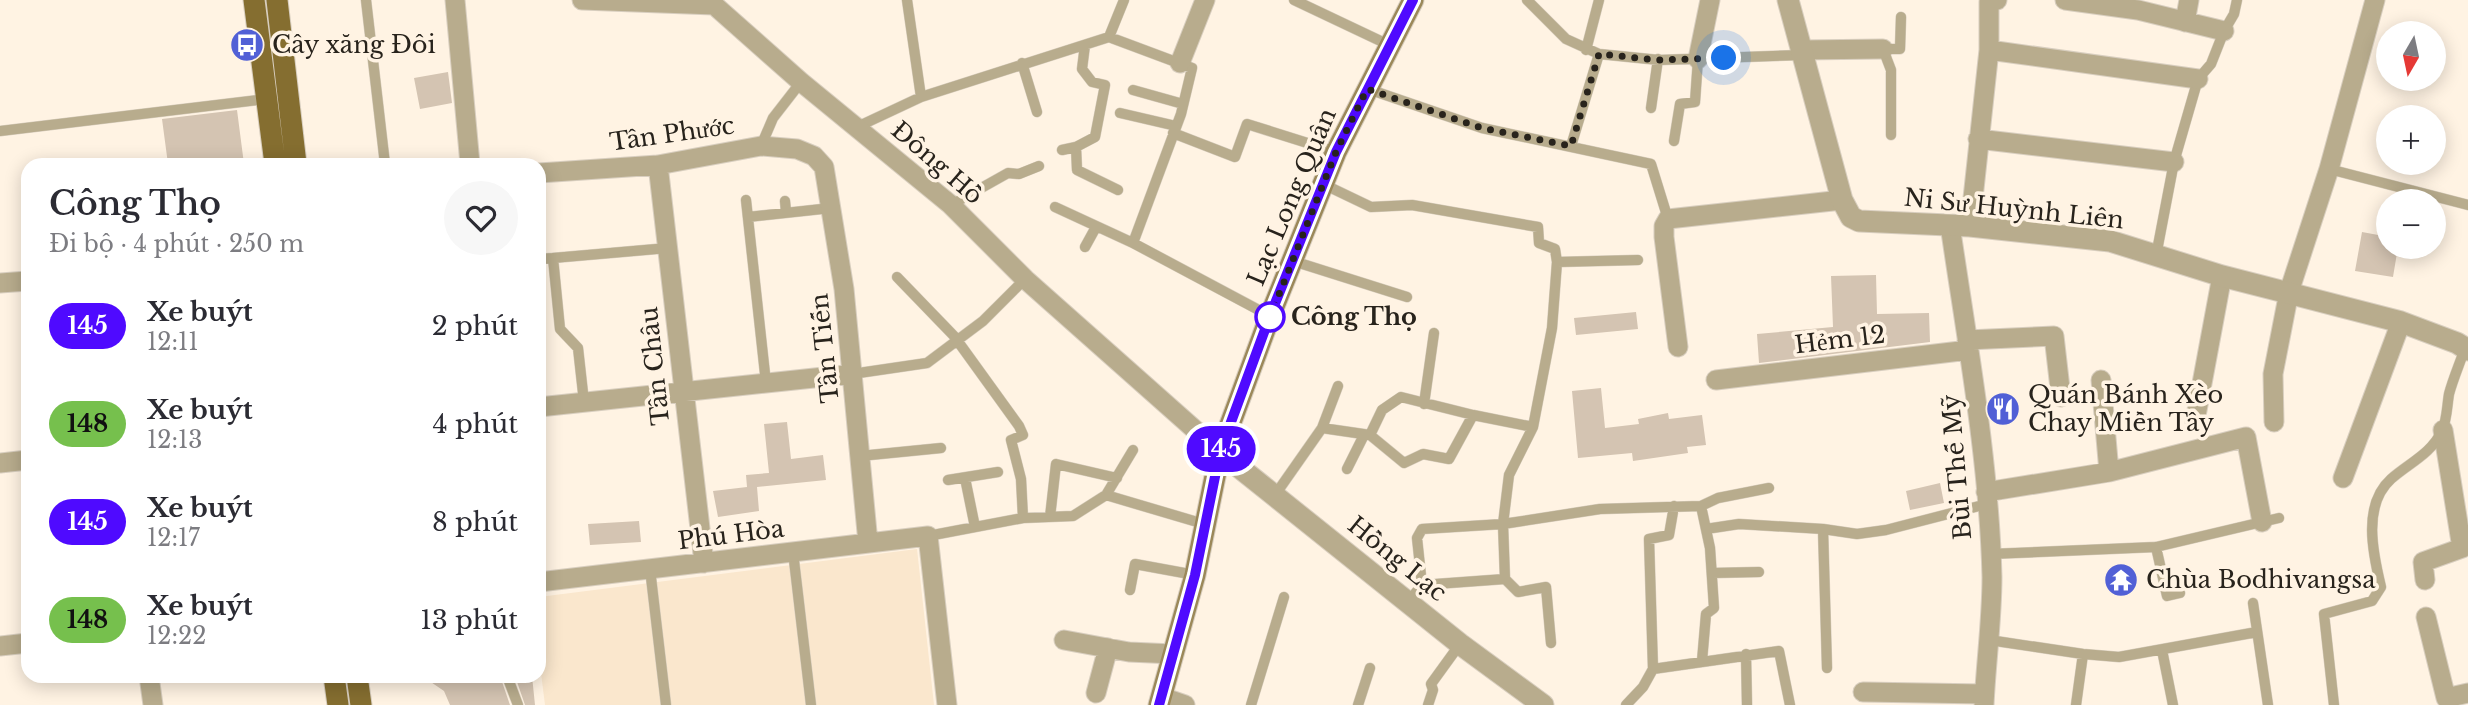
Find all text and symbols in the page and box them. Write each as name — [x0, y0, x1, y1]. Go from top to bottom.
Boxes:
north arrow — [2376, 21, 2446, 91]
map controls — [2376, 21, 2446, 259]
bus stop icon: Cây xăng Đôi — [228, 26, 266, 64]
place label: Cây xăng Đôi — [272, 30, 436, 59]
your location — [1706, 40, 1741, 75]
street label: Lạc Long Quân — [1241, 104, 1342, 290]
button: + — [2376, 105, 2446, 175]
street label: Tân Phước — [608, 110, 736, 157]
street label: Đông Hồ — [886, 115, 989, 210]
button: heart — [444, 181, 518, 255]
text: Công Thọ — [49, 183, 221, 224]
street label: Ni Sư Huỳnh Liên — [1903, 183, 2125, 234]
button: − — [2376, 189, 2446, 259]
text: Đi bộ · 4 phút · 250 m — [49, 230, 304, 258]
street label: Tân Tiến — [804, 292, 845, 404]
text: Xe buýt — [147, 296, 253, 328]
marker: Công Thọ — [1255, 302, 1285, 332]
place label: Công Thọ — [1291, 302, 1417, 331]
street label: Tân Châu — [634, 305, 675, 427]
text: 2 phút — [432, 310, 518, 342]
text: 145 — [67, 311, 108, 340]
street label: Hẻm 12 — [1793, 320, 1887, 359]
text: 12:11 — [147, 328, 199, 356]
place label: Quán Bánh Xèo Chay Miền Tây — [2028, 380, 2223, 437]
restaurant icon: Quán Bánh Xèo Chay Miền Tây — [1984, 390, 2022, 428]
street label: Bùi Thế Mỹ — [1936, 392, 1977, 541]
text: Xe buýt — [147, 394, 253, 426]
text: 4 phút — [433, 408, 518, 440]
text: 148 — [67, 409, 108, 438]
text: 12:13 — [147, 426, 202, 454]
line badge: 145 — [1181, 426, 1261, 472]
text: 145 — [1201, 434, 1241, 463]
text: Xe buýt — [147, 492, 253, 524]
text: 8 phút — [432, 506, 518, 538]
text: 145 — [67, 507, 108, 536]
street label: Hồng Lạc — [1342, 510, 1453, 607]
street label: Phú Hòa — [676, 514, 786, 555]
text: 12:17 — [147, 524, 200, 552]
temple icon: Chùa Bodhivangsa — [2102, 561, 2140, 599]
place label: Chùa Bodhivangsa — [2146, 565, 2376, 594]
text: Xe buýt — [147, 590, 253, 622]
text: 13 phút — [420, 604, 518, 636]
text: 148 — [67, 605, 108, 634]
text: 12:22 — [147, 622, 206, 650]

